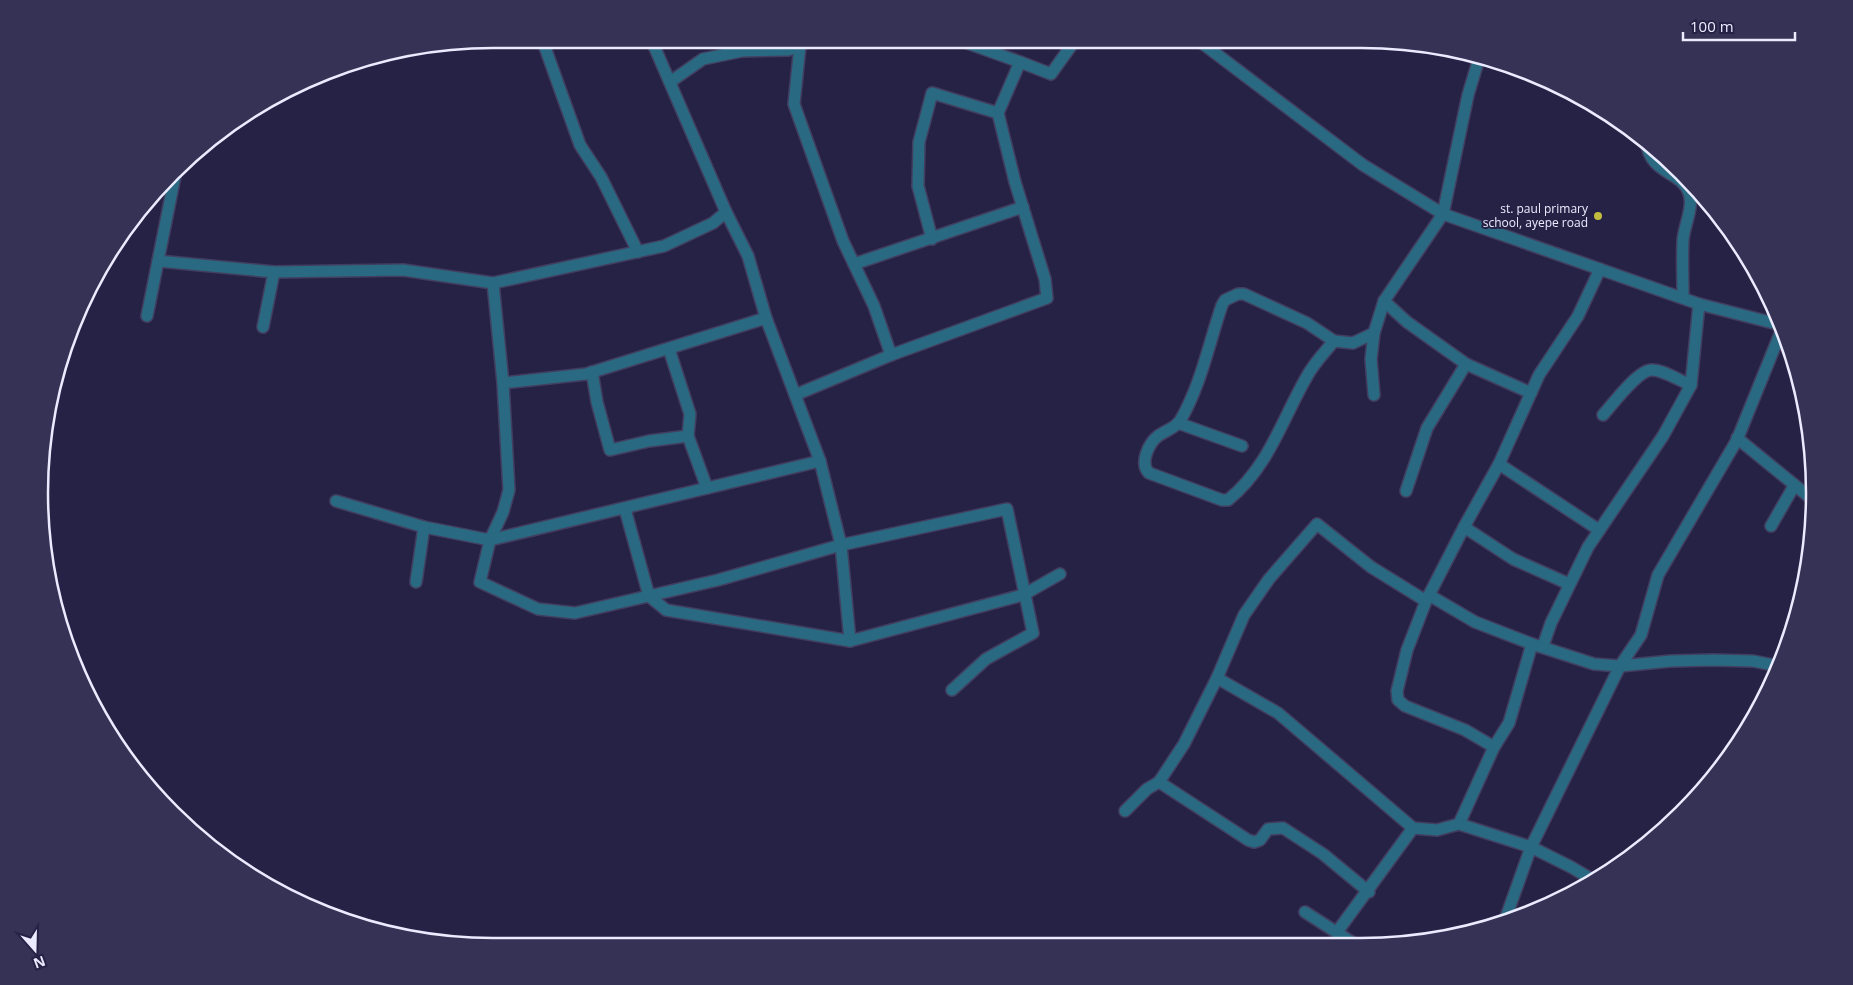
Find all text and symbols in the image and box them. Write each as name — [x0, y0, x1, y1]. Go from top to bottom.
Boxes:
scale bar — [1683, 10, 1796, 42]
text: 100 m — [1690, 16, 1734, 36]
place label: st. paul primary school, ayepe road — [1483, 200, 1589, 231]
marker: st. paul primary school, ayepe road — [1592, 210, 1604, 222]
north arrow — [10, 925, 60, 975]
text: N — [31, 952, 48, 974]

